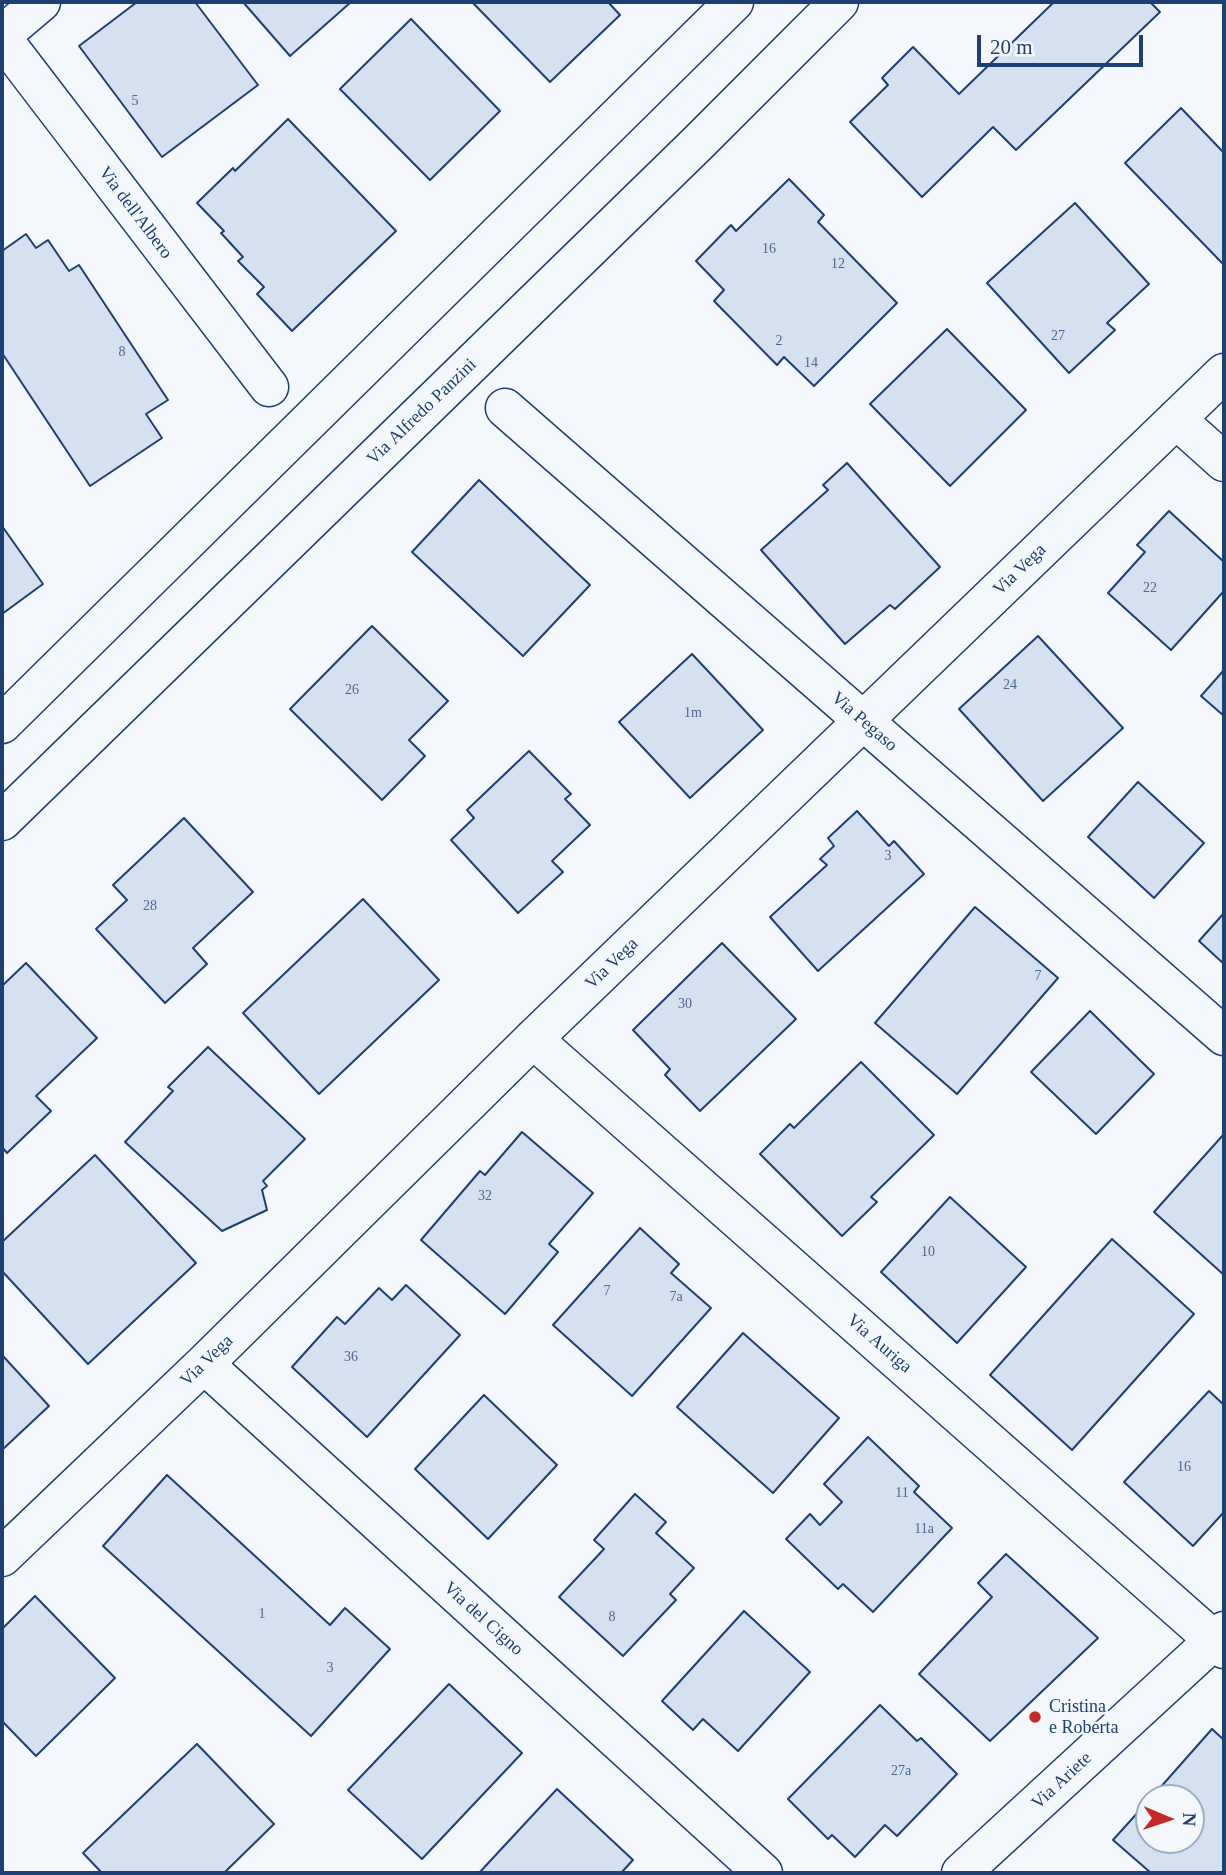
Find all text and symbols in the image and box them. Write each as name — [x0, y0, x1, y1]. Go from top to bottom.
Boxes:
scale bar — [981, 21, 1147, 65]
text: 20 m — [990, 35, 1033, 59]
house number: 5 — [132, 93, 138, 109]
street label: Via dell'Albero — [93, 163, 177, 263]
house number: 16 — [762, 241, 776, 257]
house number: 12 — [831, 256, 845, 272]
house number: 27 — [1051, 328, 1065, 344]
house number: 2 — [776, 333, 782, 349]
house number: 8 — [118, 344, 125, 360]
street label: Via Alfredo Panzini — [363, 354, 481, 470]
house number: 14 — [804, 355, 818, 371]
street label: Via Vega — [989, 540, 1051, 600]
house number: 22 — [1143, 580, 1157, 596]
house number: 24 — [1003, 677, 1017, 693]
house number: 26 — [345, 682, 359, 698]
street label: Via Pegaso — [827, 687, 901, 757]
house number: 1m — [684, 705, 702, 721]
house number: 3 — [884, 848, 892, 864]
house number: 28 — [143, 898, 157, 914]
street label: Via Vega — [581, 934, 643, 994]
house number: 7 — [1034, 968, 1042, 984]
house number: 30 — [678, 996, 692, 1012]
house number: 32 — [478, 1188, 492, 1204]
house number: 10 — [921, 1244, 935, 1260]
house number: 7 — [604, 1283, 610, 1299]
house number: 7a — [669, 1289, 683, 1305]
street label: Via Auriga — [842, 1310, 916, 1378]
street label: Via Vega — [176, 1331, 238, 1391]
house number: 36 — [344, 1349, 358, 1365]
house number: 16 — [1177, 1459, 1191, 1475]
house number: 11 — [895, 1485, 909, 1501]
house number: 11a — [914, 1521, 934, 1537]
street label: Via del Cigno — [439, 1578, 527, 1660]
house number: 1 — [258, 1606, 266, 1622]
house number: 8 — [608, 1609, 616, 1625]
house number: 3 — [326, 1660, 334, 1676]
place label: Cristina e Roberta — [1049, 1696, 1118, 1738]
marker: Cristina e Roberta — [1027, 1709, 1043, 1725]
street label: Via Ariete — [1027, 1748, 1097, 1814]
house number: 27a — [891, 1763, 911, 1779]
north arrow — [1135, 1784, 1205, 1854]
text: N — [1179, 1812, 1200, 1827]

